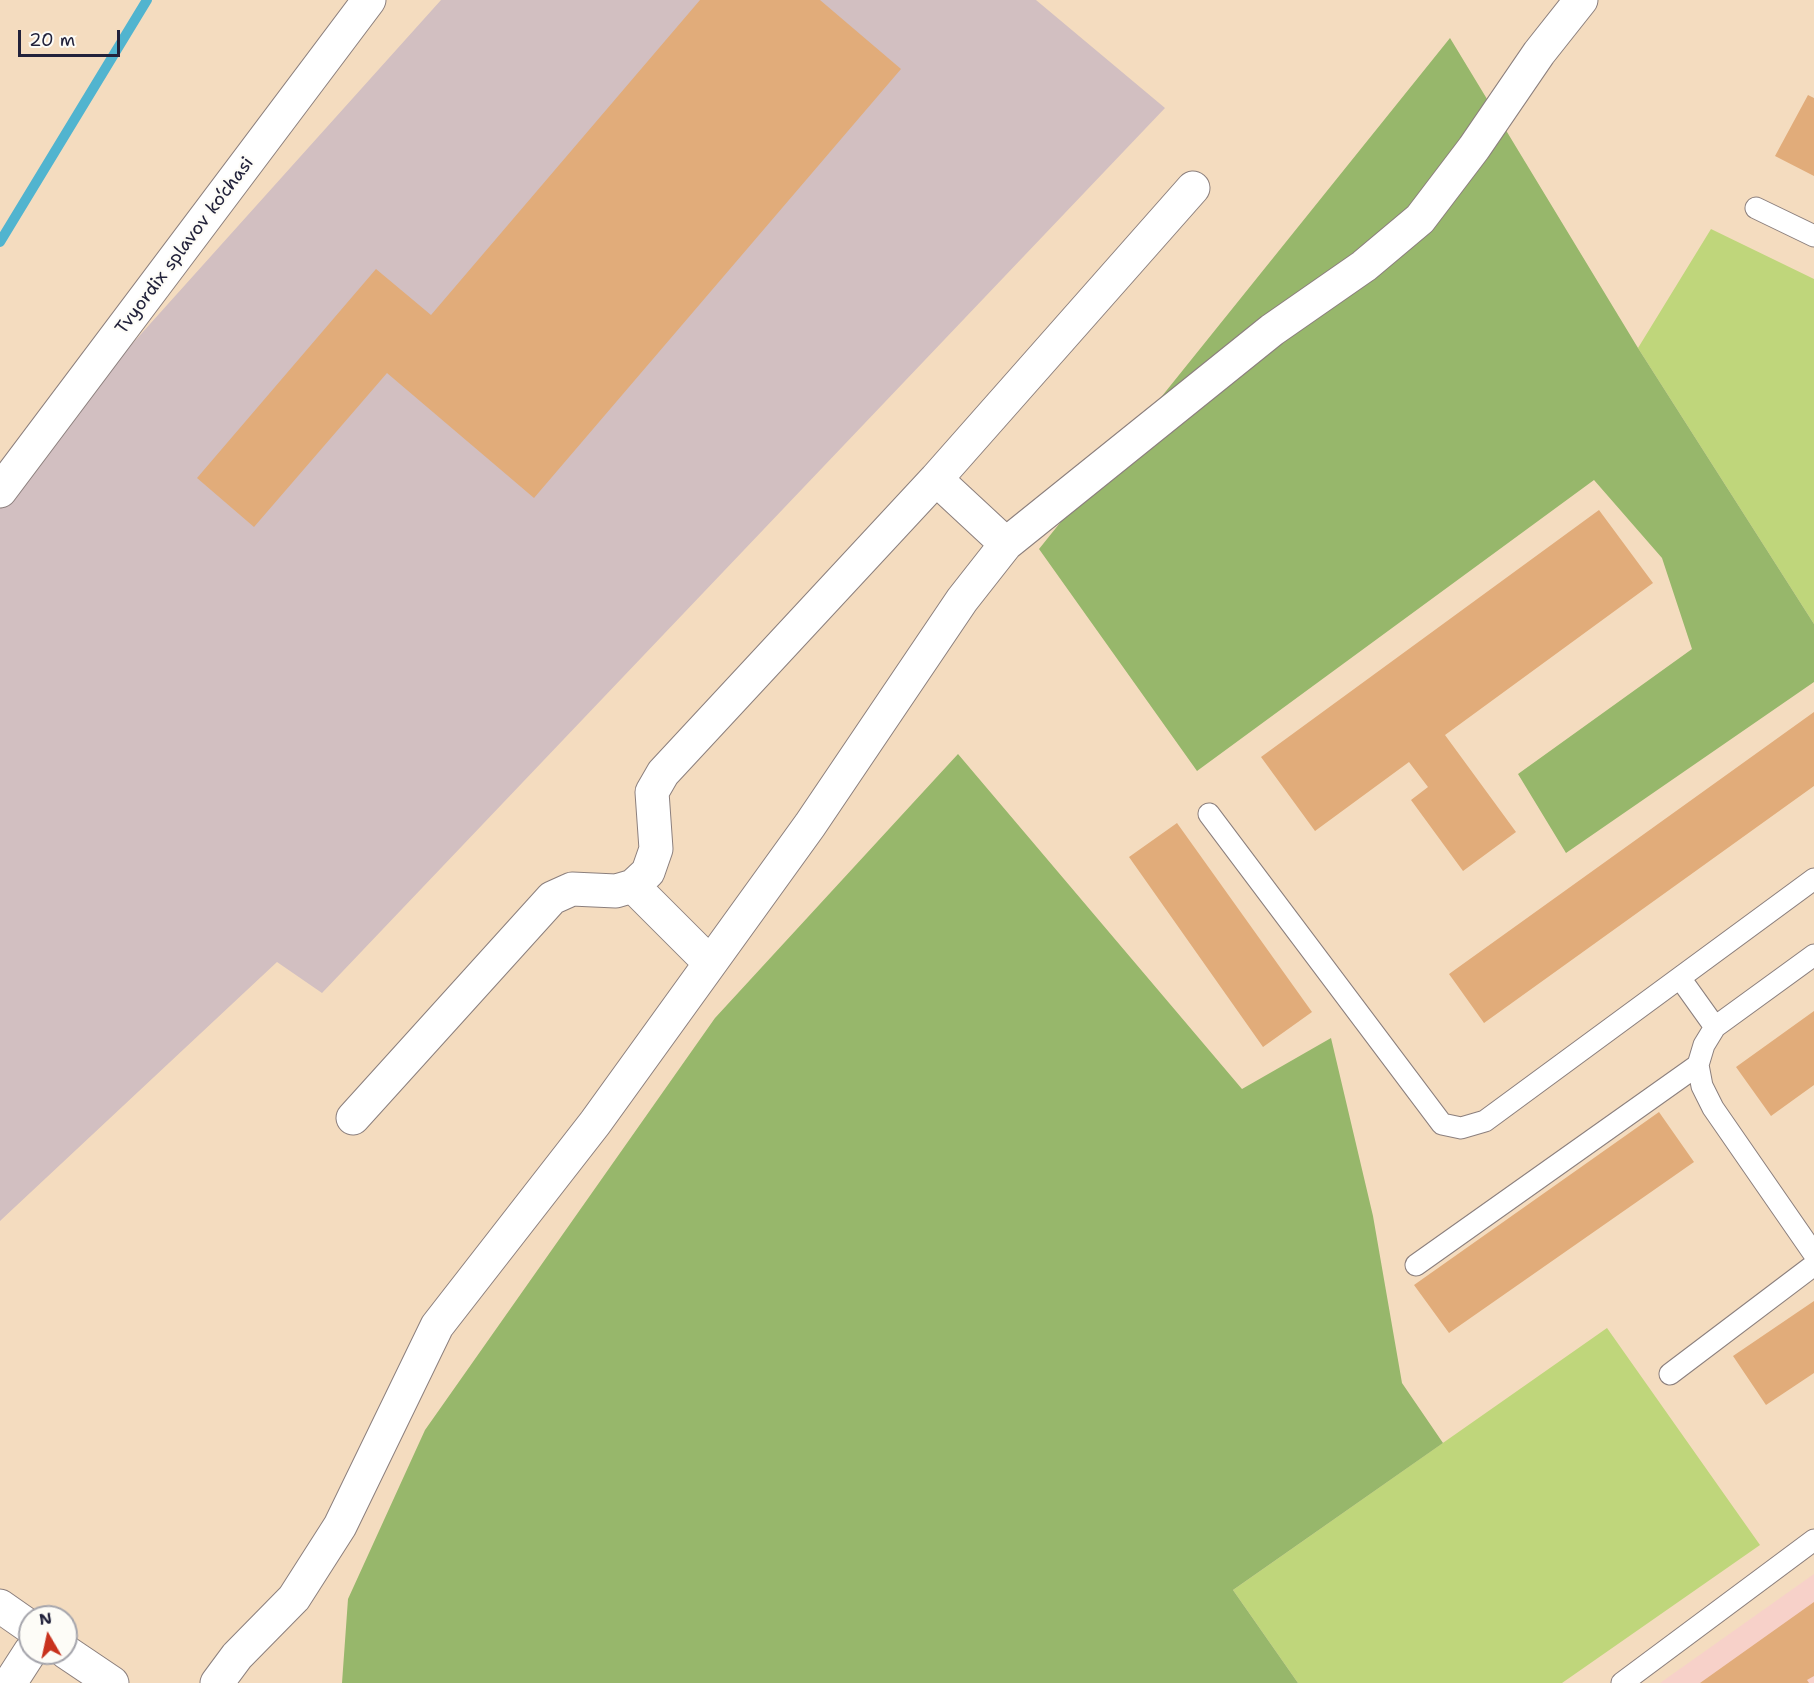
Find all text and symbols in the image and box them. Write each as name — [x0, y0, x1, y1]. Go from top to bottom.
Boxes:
scale bar — [21, 18, 123, 56]
text: 20 m — [29, 28, 75, 52]
street label: Tvyordix splavov ko‘chasi — [111, 153, 259, 339]
north arrow — [18, 1605, 78, 1665]
text: N — [38, 1607, 53, 1630]

